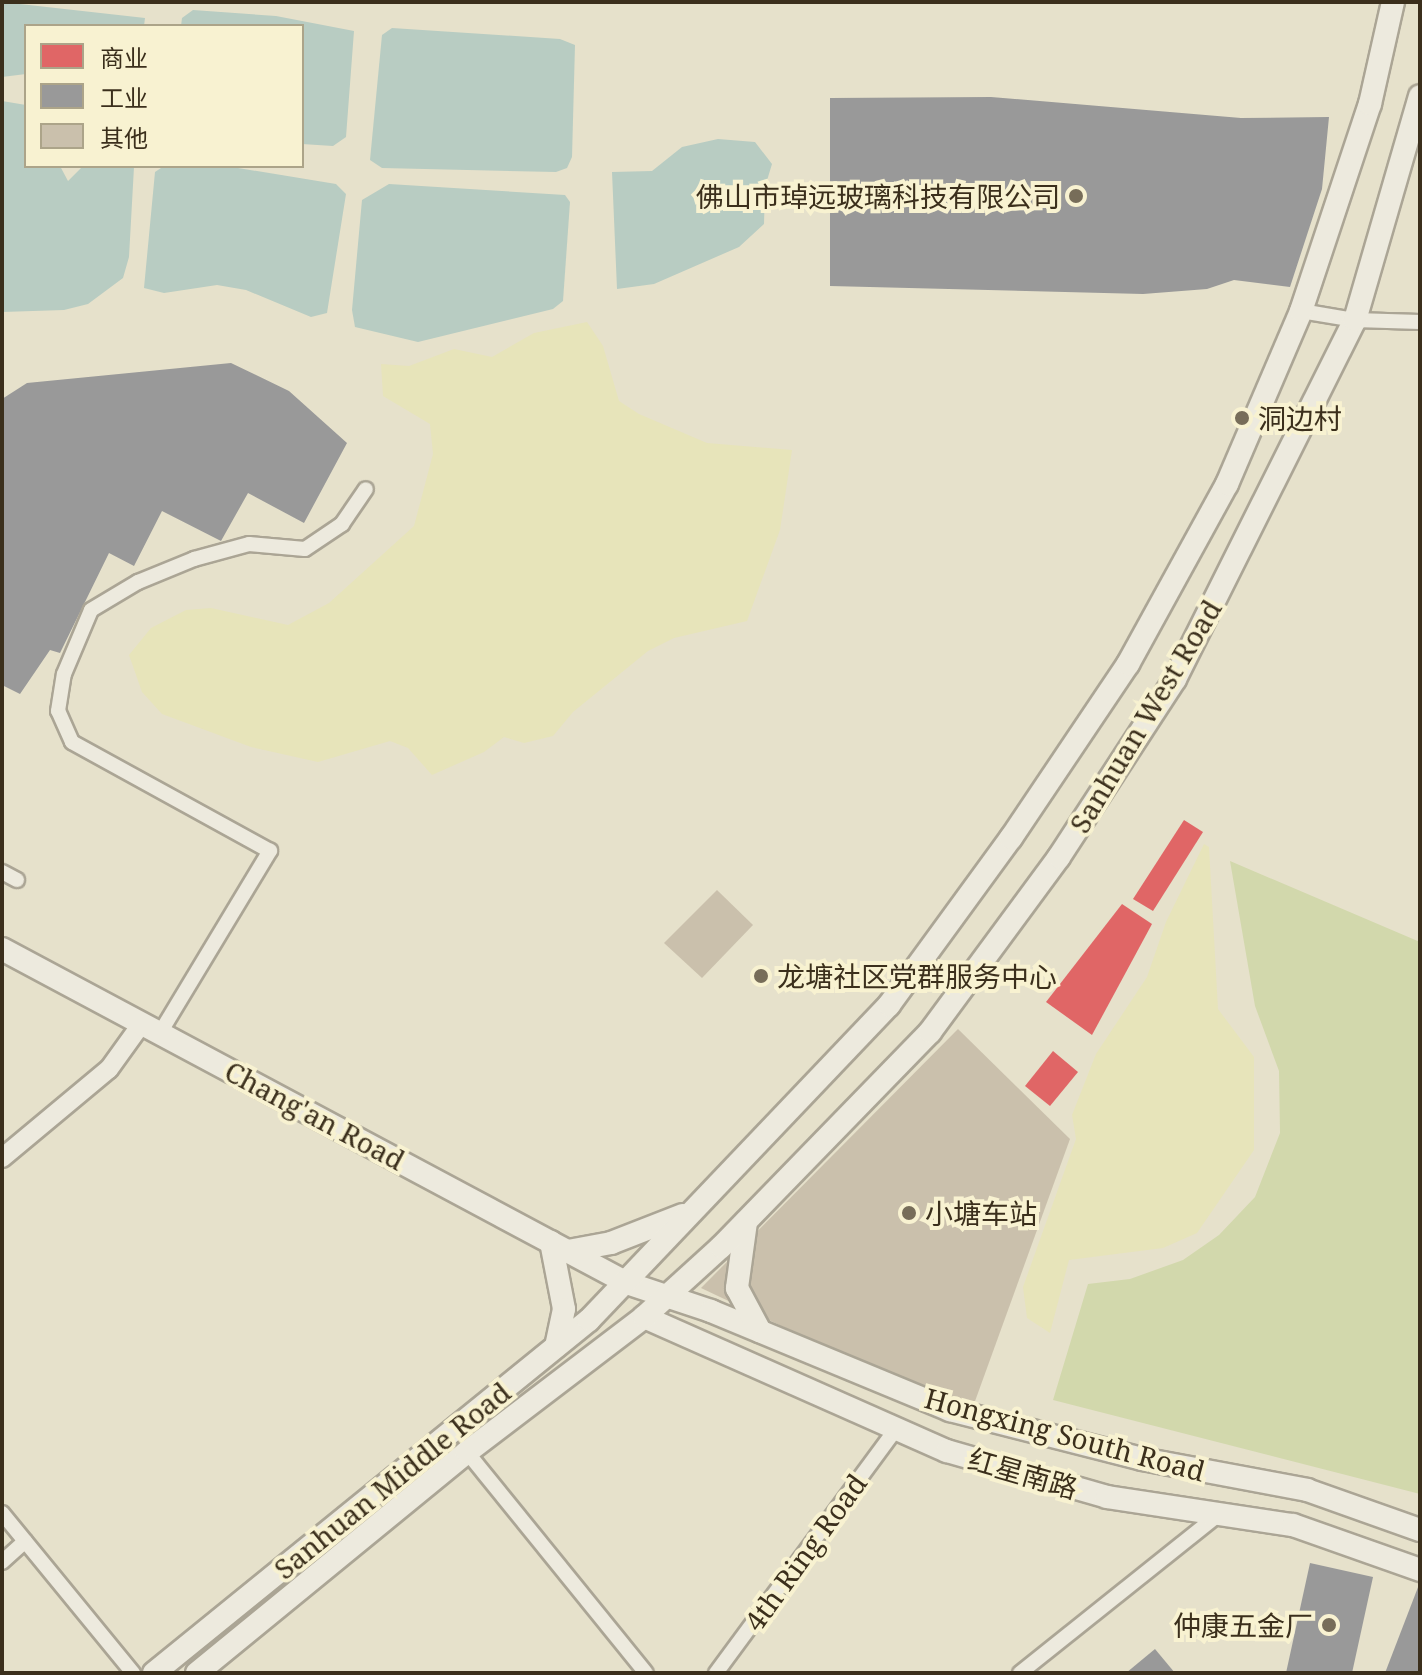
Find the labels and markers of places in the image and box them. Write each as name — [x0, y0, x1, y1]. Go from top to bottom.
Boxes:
place label: 佛山市琸远玻璃科技有限公司 — [696, 179, 1060, 213]
marker: 佛山市琸远玻璃科技有限公司 — [1067, 187, 1085, 205]
place label: 洞边村 — [1258, 401, 1342, 435]
marker: 洞边村 — [1233, 409, 1251, 427]
place label: 龙塘社区党群服务中心 — [777, 959, 1057, 993]
marker: 龙塘社区党群服务中心 — [752, 967, 770, 985]
place label: 小塘车站 — [925, 1196, 1037, 1230]
marker: 小塘车站 — [900, 1204, 918, 1222]
place label: 仲康五金厂 — [1173, 1608, 1313, 1642]
marker: 仲康五金厂 — [1320, 1616, 1338, 1634]

